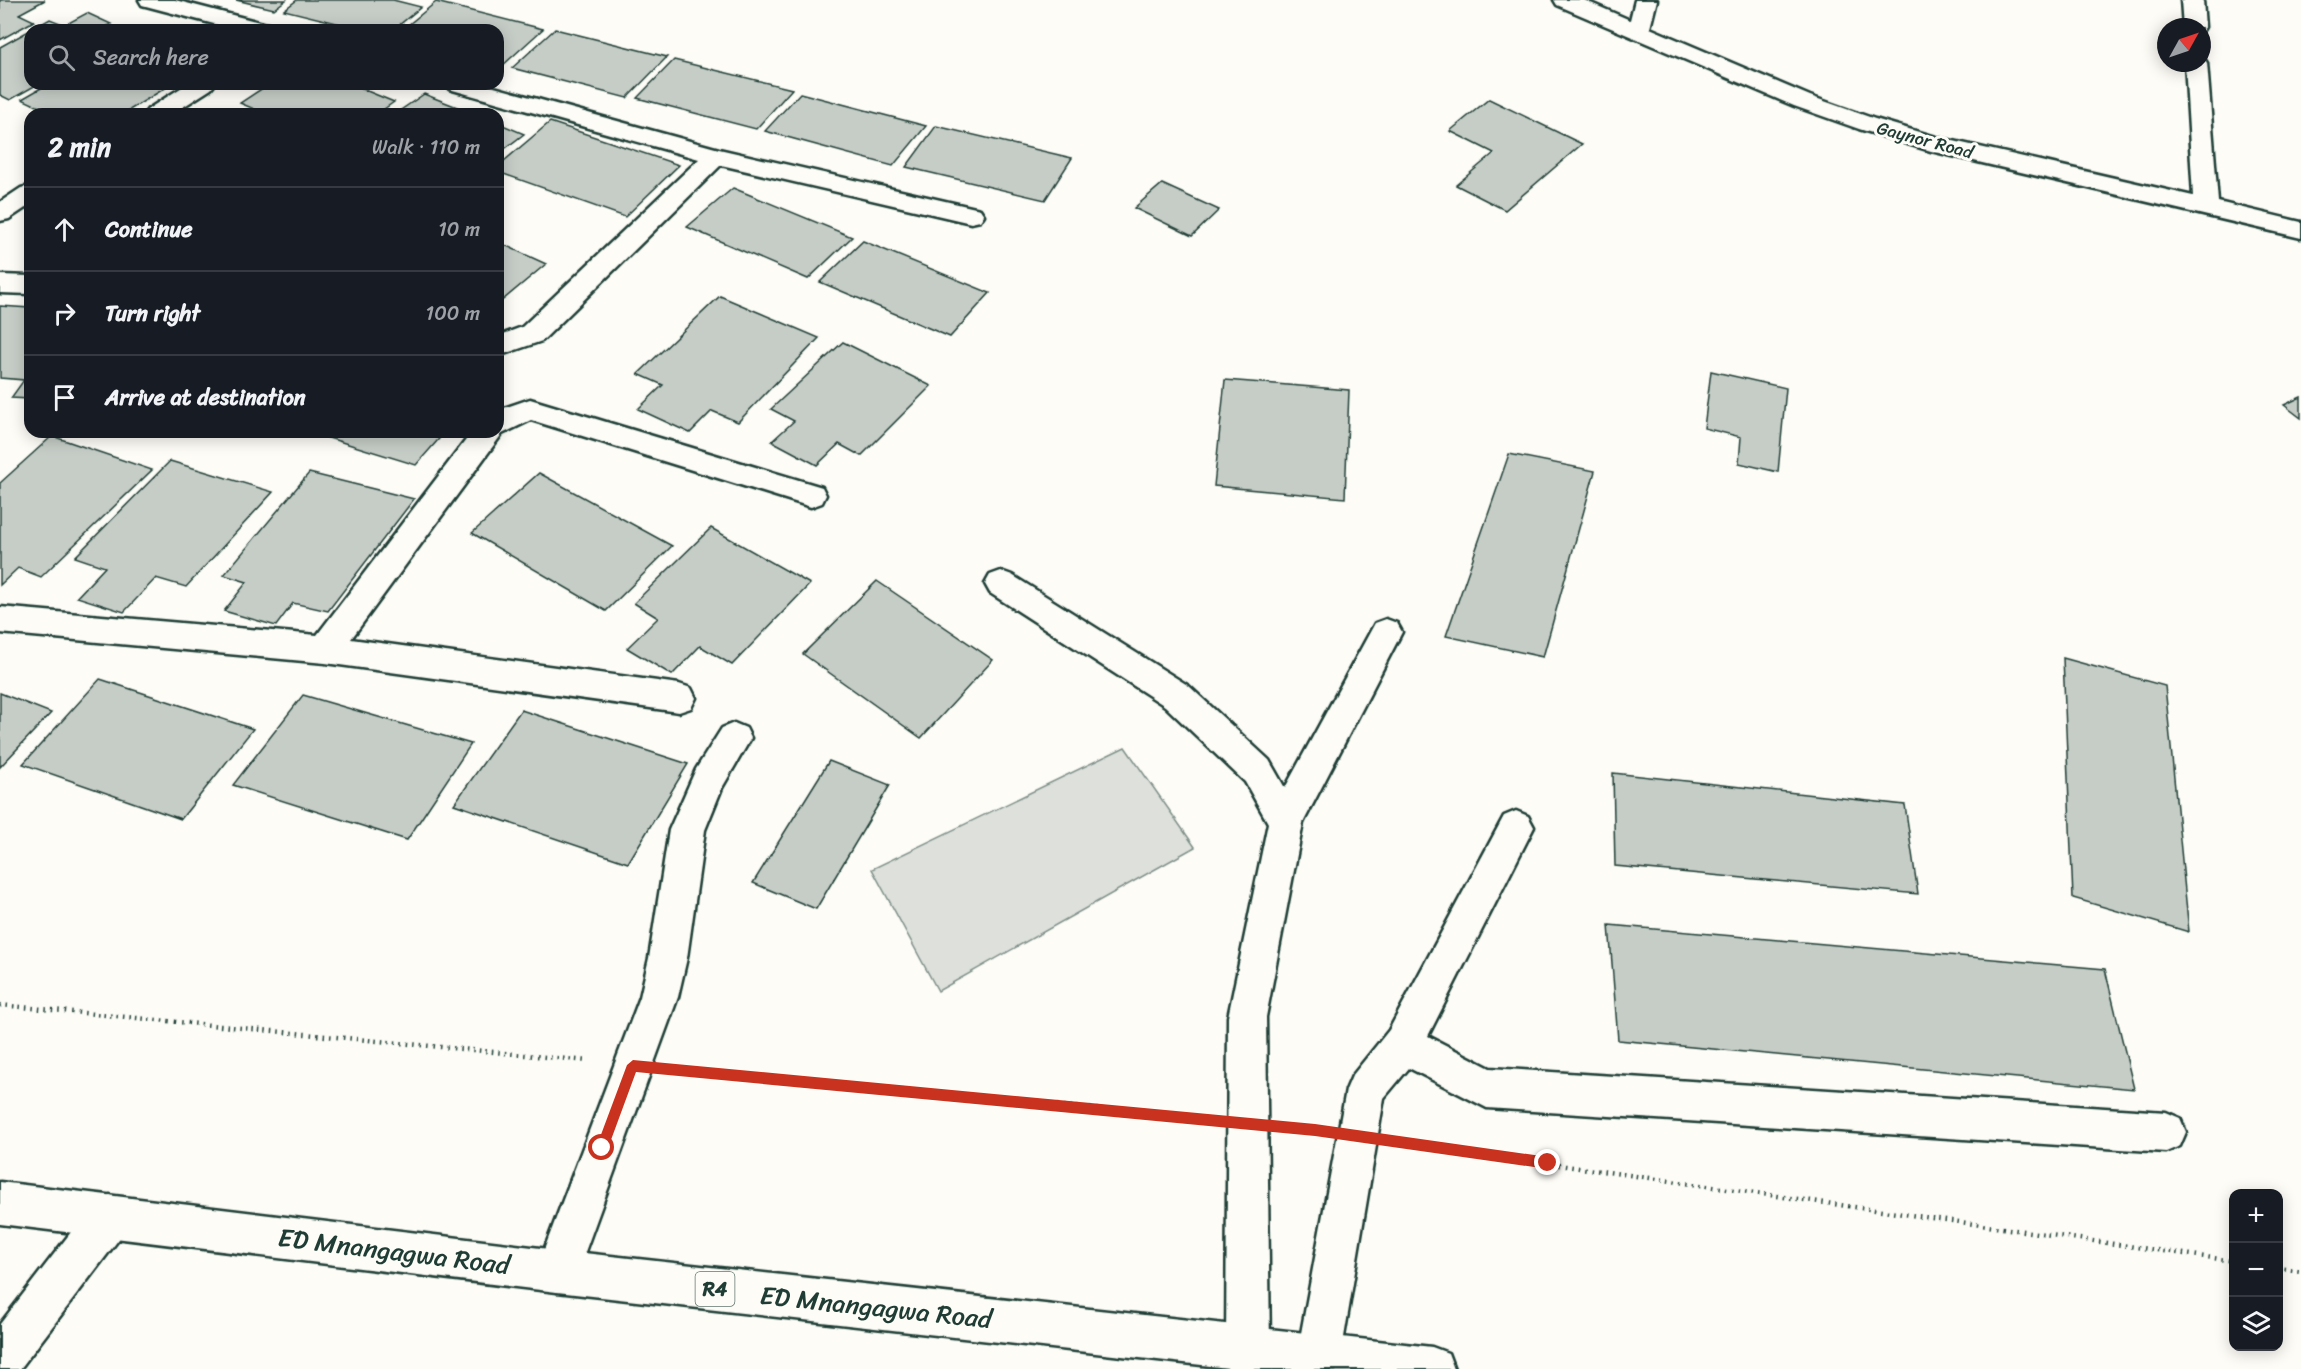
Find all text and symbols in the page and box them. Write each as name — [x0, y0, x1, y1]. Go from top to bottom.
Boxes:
north arrow — [2157, 18, 2211, 72]
search box — [24, 24, 504, 90]
text: Search here — [93, 38, 209, 77]
icon: search — [45, 41, 78, 74]
street label: Gaynor Road — [1873, 112, 1978, 169]
text: 2 min — [48, 124, 111, 170]
text: Walk · 110 m — [372, 130, 480, 165]
text: Continue — [105, 210, 193, 249]
text: 10 m — [438, 212, 480, 247]
icon: ahead — [48, 213, 81, 246]
text: Turn right — [105, 294, 200, 333]
text: 100 m — [426, 296, 480, 331]
icon: right — [48, 297, 81, 330]
text: Arrive at destination — [105, 378, 306, 417]
icon: arrive — [48, 381, 81, 414]
route start — [588, 1134, 614, 1160]
route end — [1534, 1149, 1560, 1175]
map controls — [2229, 1189, 2283, 1351]
button: + — [2229, 1189, 2283, 1243]
street label: ED Mnangagwa Road — [276, 1214, 515, 1288]
button: − — [2229, 1243, 2283, 1297]
road number: R4 — [696, 1272, 734, 1306]
street label: ED Mnangagwa Road — [758, 1272, 996, 1342]
button: layers — [2229, 1297, 2283, 1351]

